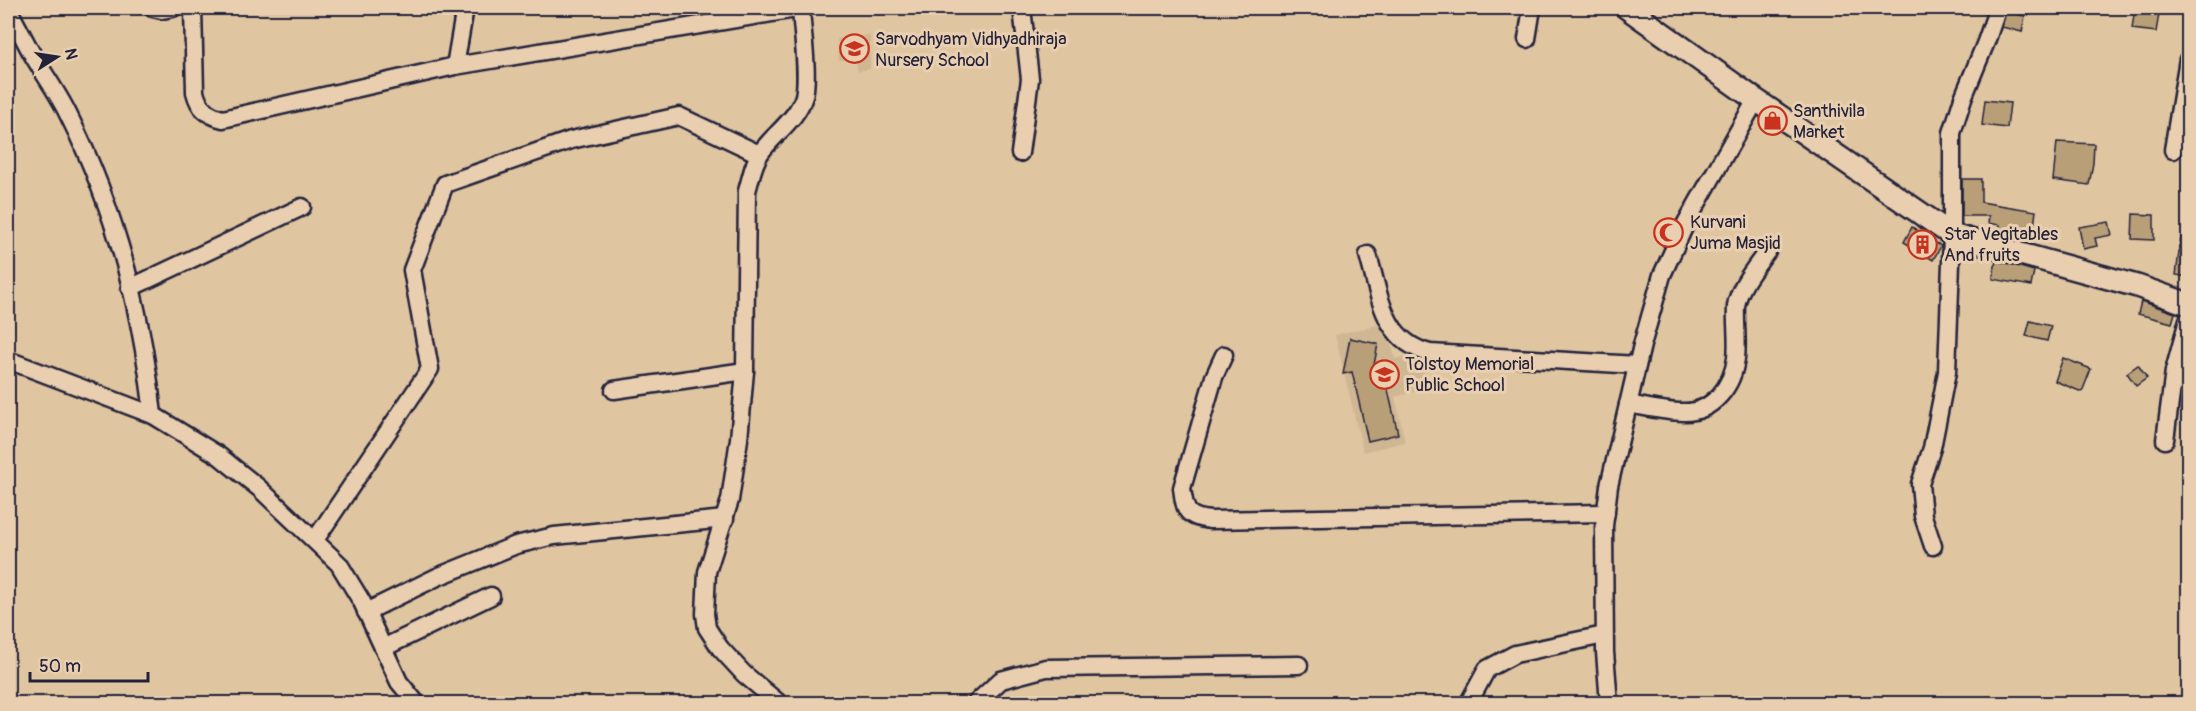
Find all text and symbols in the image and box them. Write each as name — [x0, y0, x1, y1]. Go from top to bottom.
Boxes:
north arrow — [27, 27, 87, 87]
place label: Sarvodhyam Vidhyadhiraja Nursery School — [875, 28, 1067, 72]
school or university icon: Sarvodhyam Vidhyadhiraja Nursery School — [838, 33, 870, 65]
text: N — [60, 47, 82, 62]
place label: Santhivila Market — [1793, 100, 1865, 144]
shop icon: Santhivila Market — [1756, 105, 1788, 137]
place label: Kurvani Juma Masjid — [1690, 211, 1781, 255]
mosque icon: Kurvani Juma Masjid — [1653, 216, 1685, 248]
place label: Star Vegitables And fruits — [1944, 223, 2058, 267]
building icon: Star Vegitables And fruits — [1907, 228, 1939, 260]
place label: Tolstoy Memorial Public School — [1405, 353, 1534, 397]
school or university icon: Tolstoy Memorial Public School — [1368, 358, 1400, 390]
scale bar — [30, 645, 148, 683]
text: 50 m — [39, 655, 81, 678]

